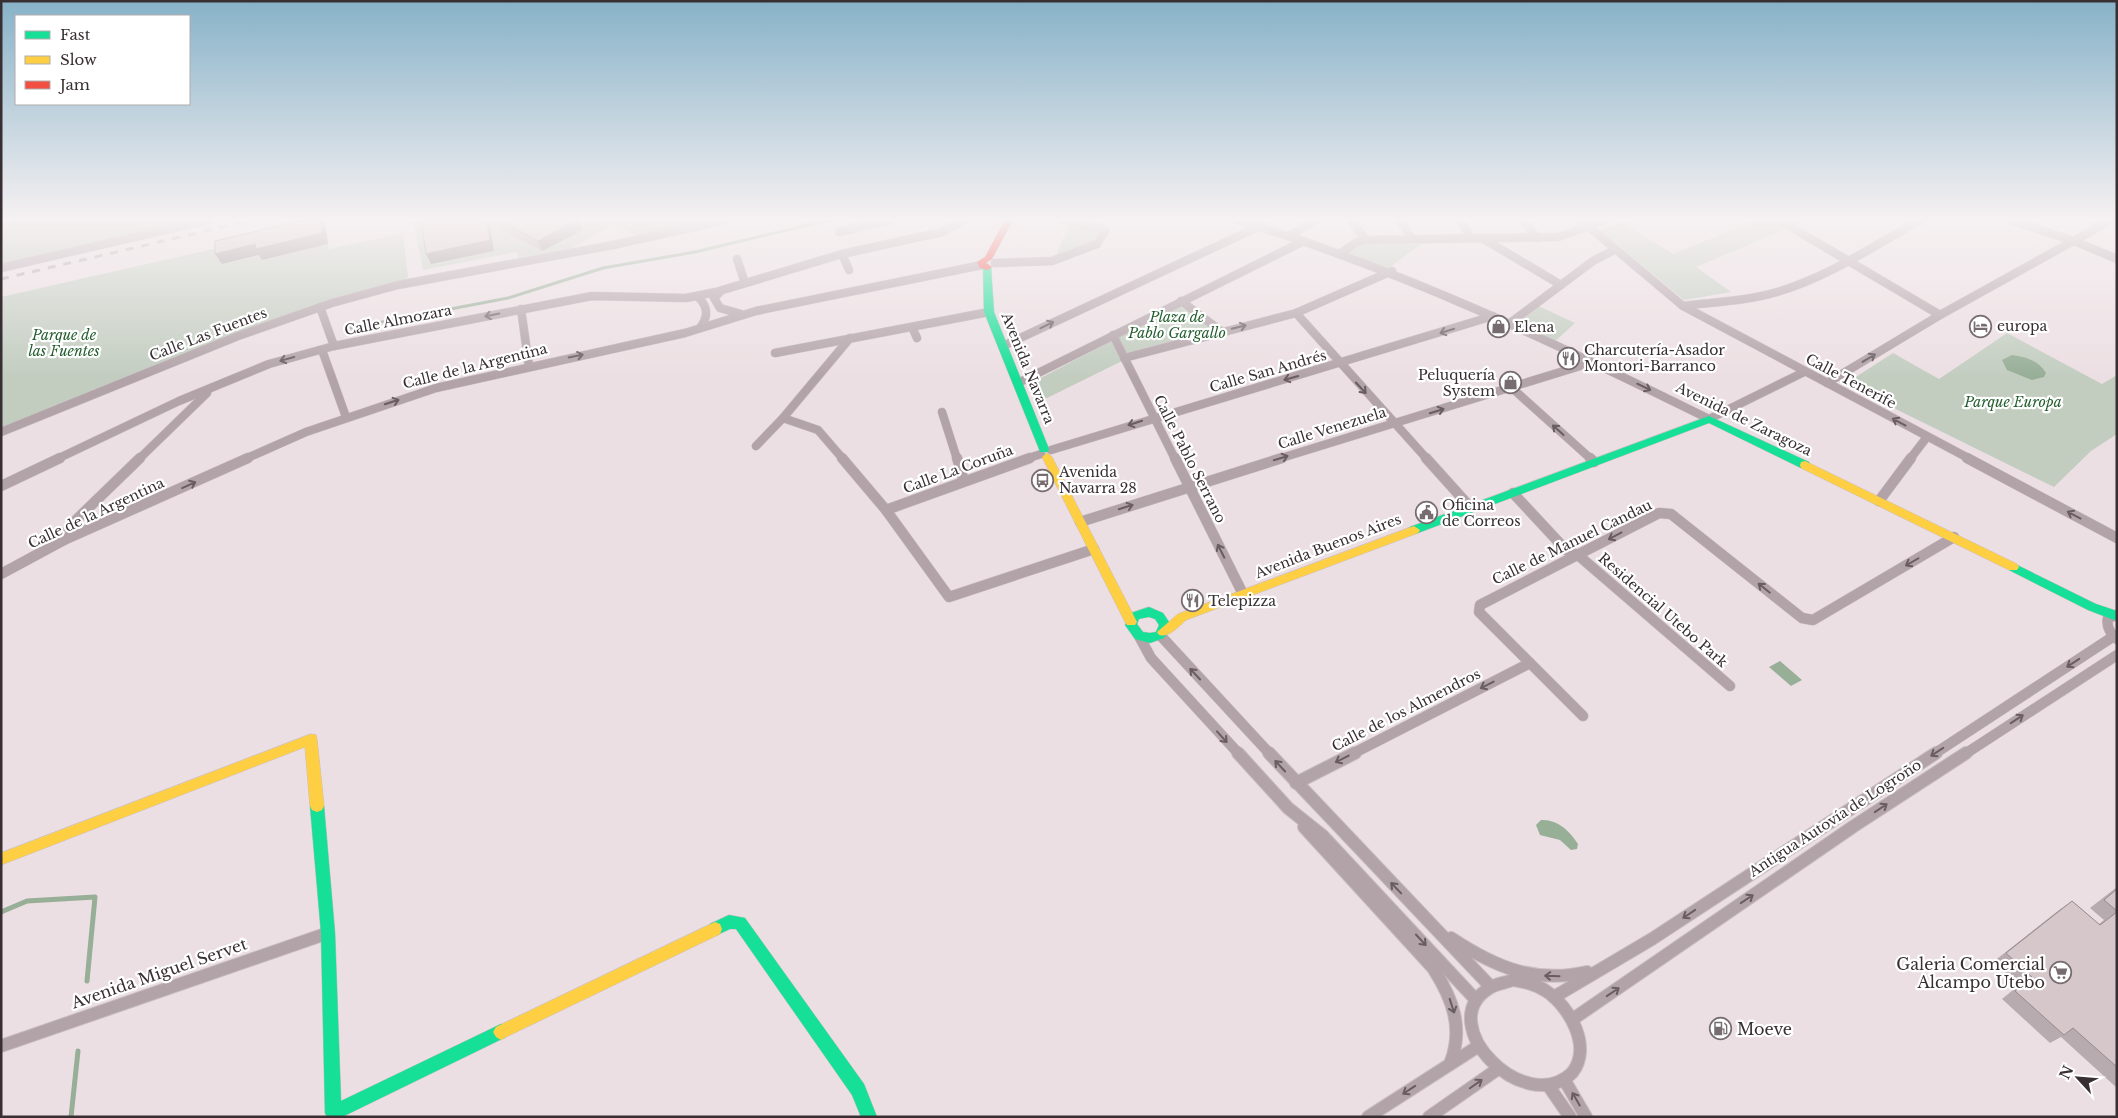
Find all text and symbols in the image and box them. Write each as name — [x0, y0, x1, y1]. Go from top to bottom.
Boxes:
legend — [15, 15, 190, 105]
text: Fast — [60, 25, 91, 44]
text: Slow — [60, 50, 97, 69]
text: Jam — [58, 75, 90, 94]
street label: Calle Almozara — [343, 301, 453, 339]
street label: Calle Las Fuentes — [147, 303, 269, 365]
park label: Plaza de Pablo Gargallo — [1127, 308, 1226, 342]
street label: Avenida Navarra — [997, 309, 1059, 427]
one-way arrow — [485, 310, 501, 320]
hotel icon: europa — [1969, 314, 1993, 338]
shop icon: Elena — [1486, 315, 1510, 339]
place label: europa — [1997, 317, 2048, 335]
place label: Elena — [1514, 318, 1554, 336]
one-way arrow — [1039, 320, 1054, 329]
one-way arrow — [1231, 322, 1247, 331]
park label: Parque de las Fuentes — [28, 326, 100, 360]
one-way arrow — [1439, 326, 1455, 336]
street label: Calle de la Argentina — [401, 339, 549, 393]
place label: Charcutería-Asador Montori-Barranco — [1584, 341, 1725, 375]
street label: Calle San Andrés — [1207, 346, 1329, 396]
restaurant icon: Charcutería-Asador Montori-Barranco — [1556, 346, 1580, 370]
one-way arrow — [568, 350, 584, 360]
street label: Calle Tenerife — [1803, 350, 1899, 412]
one-way arrow — [1862, 353, 1876, 363]
one-way arrow — [280, 355, 296, 364]
place label: Peluquería System — [1418, 366, 1495, 400]
shop icon: Peluquería System — [1499, 371, 1523, 395]
one-way arrow — [1284, 374, 1300, 384]
street label: Avenida de Zaragoza — [1672, 378, 1815, 460]
one-way arrow — [1355, 381, 1367, 394]
one-way arrow — [1636, 383, 1651, 392]
street label: Calle Pablo Serrano — [1150, 392, 1230, 526]
park label: Parque Europa — [1963, 393, 2062, 411]
one-way arrow — [384, 397, 399, 406]
street label: Calle Venezuela — [1276, 403, 1389, 453]
one-way arrow — [1428, 406, 1444, 416]
one-way arrow — [1892, 417, 1907, 427]
one-way arrow — [1128, 419, 1144, 429]
one-way arrow — [1551, 424, 1564, 435]
street label: Calle La Coruña — [901, 441, 1016, 497]
one-way arrow — [1273, 453, 1289, 463]
place label: Avenida Navarra 28 — [1058, 463, 1137, 497]
bus stop icon: Avenida Navarra 28 — [1031, 468, 1055, 492]
street label: Calle de la Argentina — [25, 473, 167, 552]
one-way arrow — [181, 479, 196, 489]
street label: Calle de Manuel Candau — [1489, 495, 1655, 589]
place label: Oficina de Correos — [1442, 496, 1521, 530]
public building icon: Oficina de Correos — [1414, 501, 1438, 525]
one-way arrow — [1118, 502, 1133, 511]
street label: Avenida Buenos Aires — [1252, 510, 1404, 583]
one-way arrow — [2066, 510, 2081, 520]
one-way arrow — [1608, 532, 1623, 541]
one-way arrow — [1216, 544, 1225, 559]
street label: Residencial Utebo Park — [1595, 549, 1732, 671]
one-way arrow — [1906, 557, 1920, 567]
one-way arrow — [1757, 583, 1770, 594]
restaurant icon: Telepizza — [1180, 589, 1204, 613]
place label: Telepizza — [1208, 592, 1276, 610]
one-way arrow — [2066, 657, 2080, 668]
street label: Calle de los Almendros — [1329, 665, 1483, 755]
one-way arrow — [1189, 668, 1201, 681]
one-way arrow — [1480, 681, 1495, 690]
one-way arrow — [2009, 713, 2023, 723]
one-way arrow — [1216, 730, 1228, 743]
one-way arrow — [1930, 747, 1944, 757]
one-way arrow — [1335, 754, 1350, 764]
street label: Antigua Autovía de Logroño — [1744, 755, 1925, 881]
one-way arrow — [1274, 759, 1286, 772]
one-way arrow — [1874, 803, 1888, 813]
one-way arrow — [1390, 881, 1402, 894]
one-way arrow — [1739, 894, 1753, 904]
one-way arrow — [1682, 909, 1696, 919]
street label: Avenida Miguel Servet — [68, 934, 249, 1013]
one-way arrow — [1415, 934, 1427, 947]
place label: Galeria Comercial Alcampo Utebo — [1896, 954, 2045, 992]
supermarket icon: Galeria Comercial Alcampo Utebo — [2049, 961, 2073, 985]
one-way arrow — [1545, 972, 1561, 981]
one-way arrow — [1606, 987, 1620, 997]
one-way arrow — [1447, 997, 1457, 1013]
fuel station icon: Moeve — [1709, 1017, 1733, 1041]
place label: Moeve — [1737, 1019, 1792, 1039]
north arrow — [2053, 1053, 2103, 1103]
text: N — [2055, 1062, 2077, 1082]
one-way arrow — [1469, 1079, 1483, 1089]
one-way arrow — [1402, 1085, 1416, 1095]
one-way arrow — [1570, 1092, 1580, 1106]

